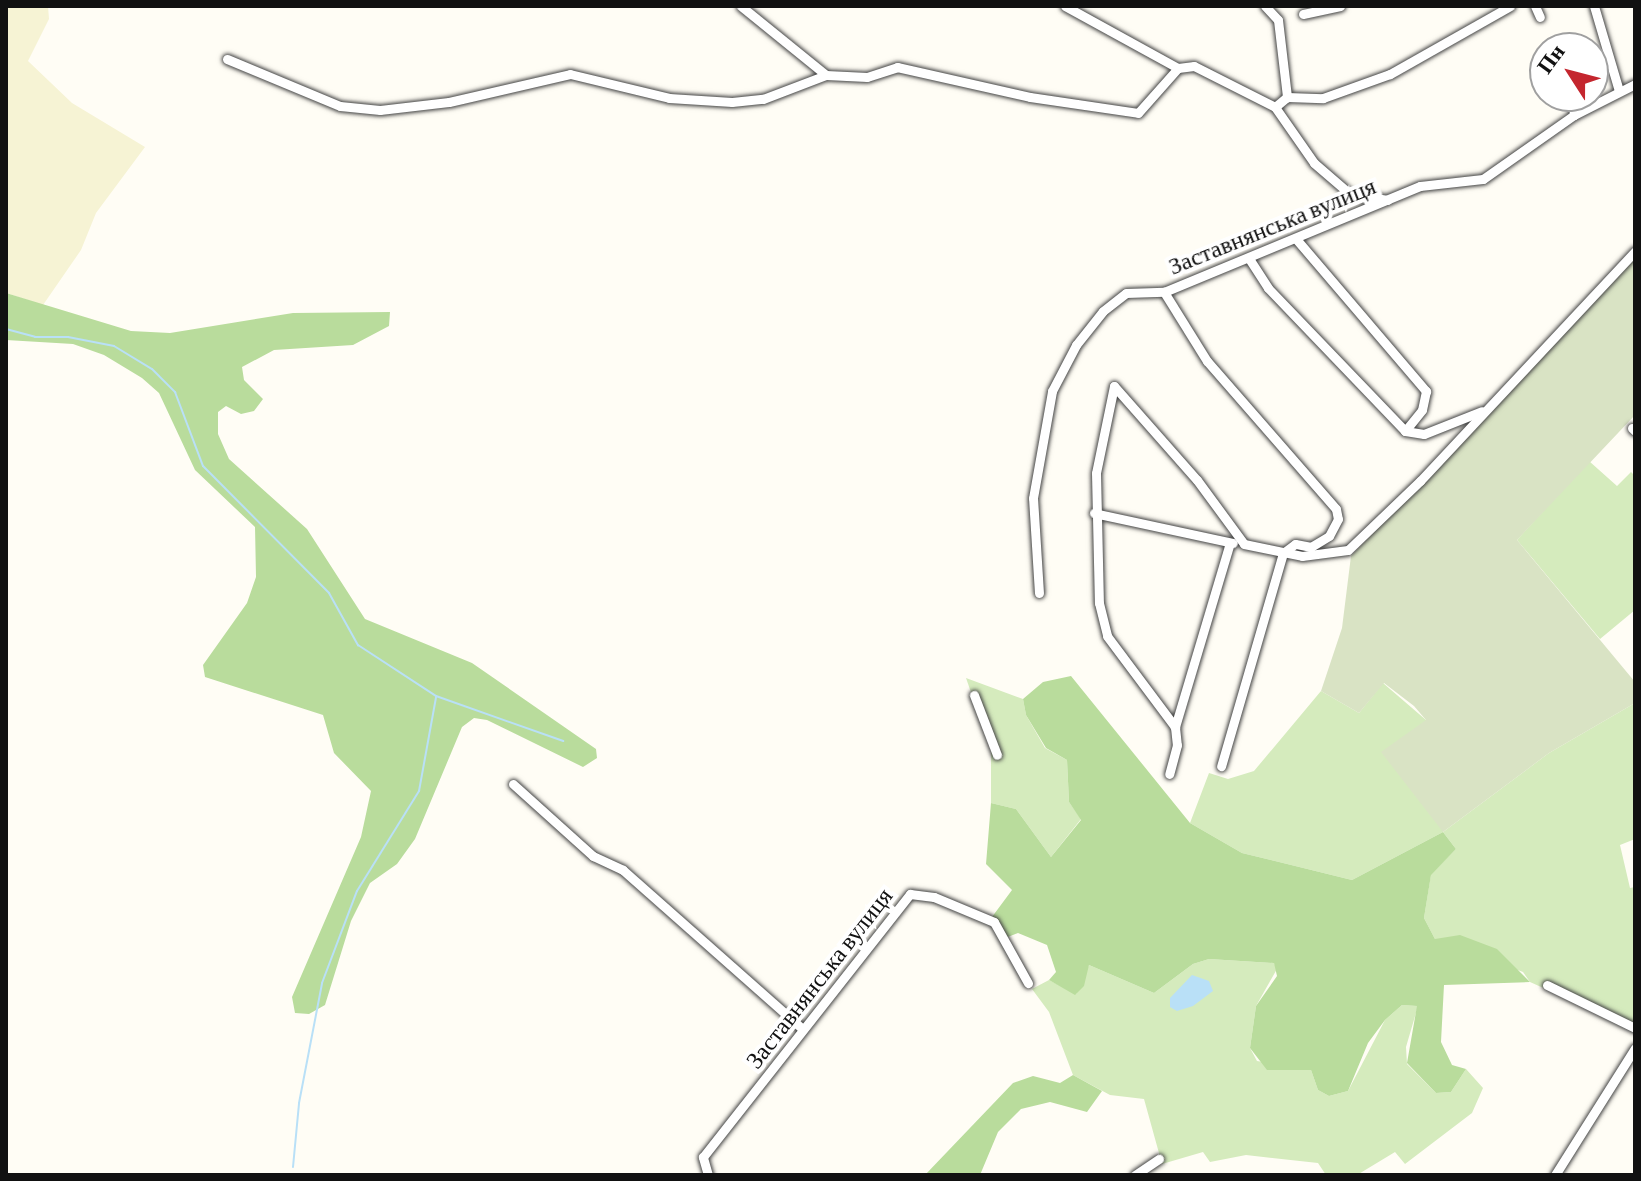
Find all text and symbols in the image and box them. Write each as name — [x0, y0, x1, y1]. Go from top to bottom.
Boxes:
north arrow — [1529, 32, 1609, 112]
text: Пн — [1532, 39, 1570, 78]
street label: Заставнянська вулиця — [1164, 171, 1380, 281]
street label: Заставнянська вулиця — [740, 882, 898, 1074]

